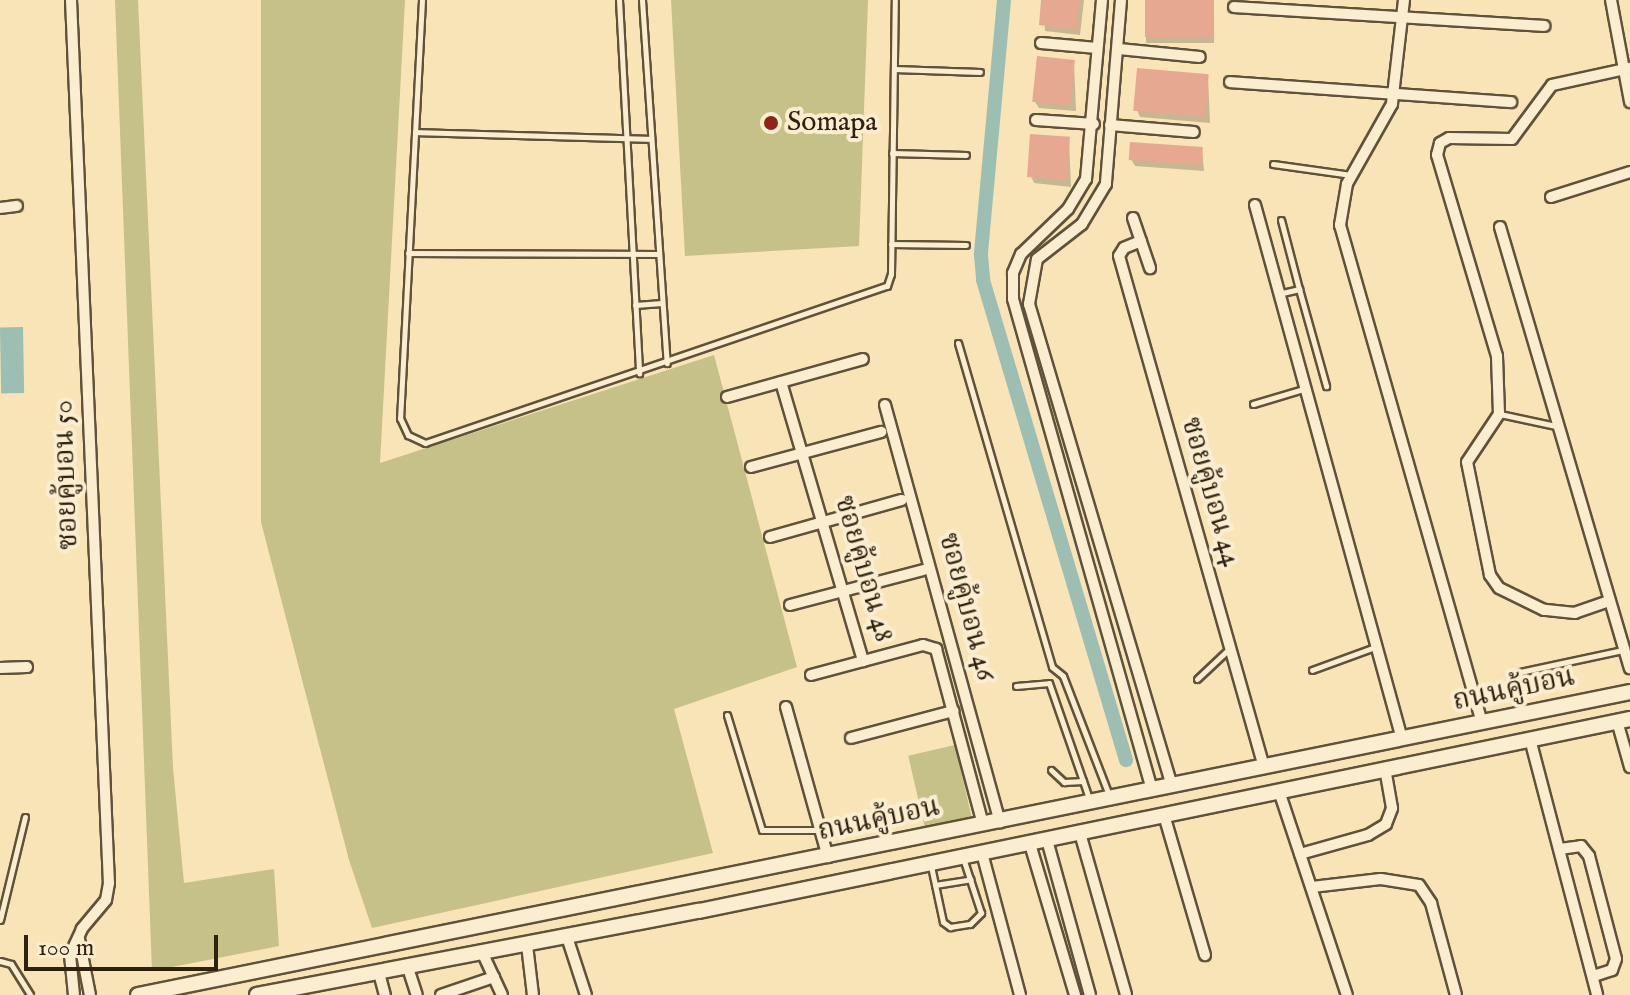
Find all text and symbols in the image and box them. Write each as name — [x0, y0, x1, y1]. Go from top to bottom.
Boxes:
place label: Somapa — [787, 106, 877, 140]
marker: Somapa — [762, 114, 780, 132]
street label: ซอยคู้บอน 50 — [48, 400, 86, 550]
street label: ซอยคู้บอน 44 — [1173, 414, 1247, 570]
street label: ซอยคู้บอน 48 — [826, 492, 900, 646]
street label: ซอยคู้บอน 46 — [930, 529, 1002, 685]
street label: ถนนคู้บอน — [1450, 661, 1578, 719]
street label: ถนนคู้บอน — [815, 791, 943, 849]
scale bar — [28, 919, 222, 969]
text: 100 m — [38, 933, 94, 964]

